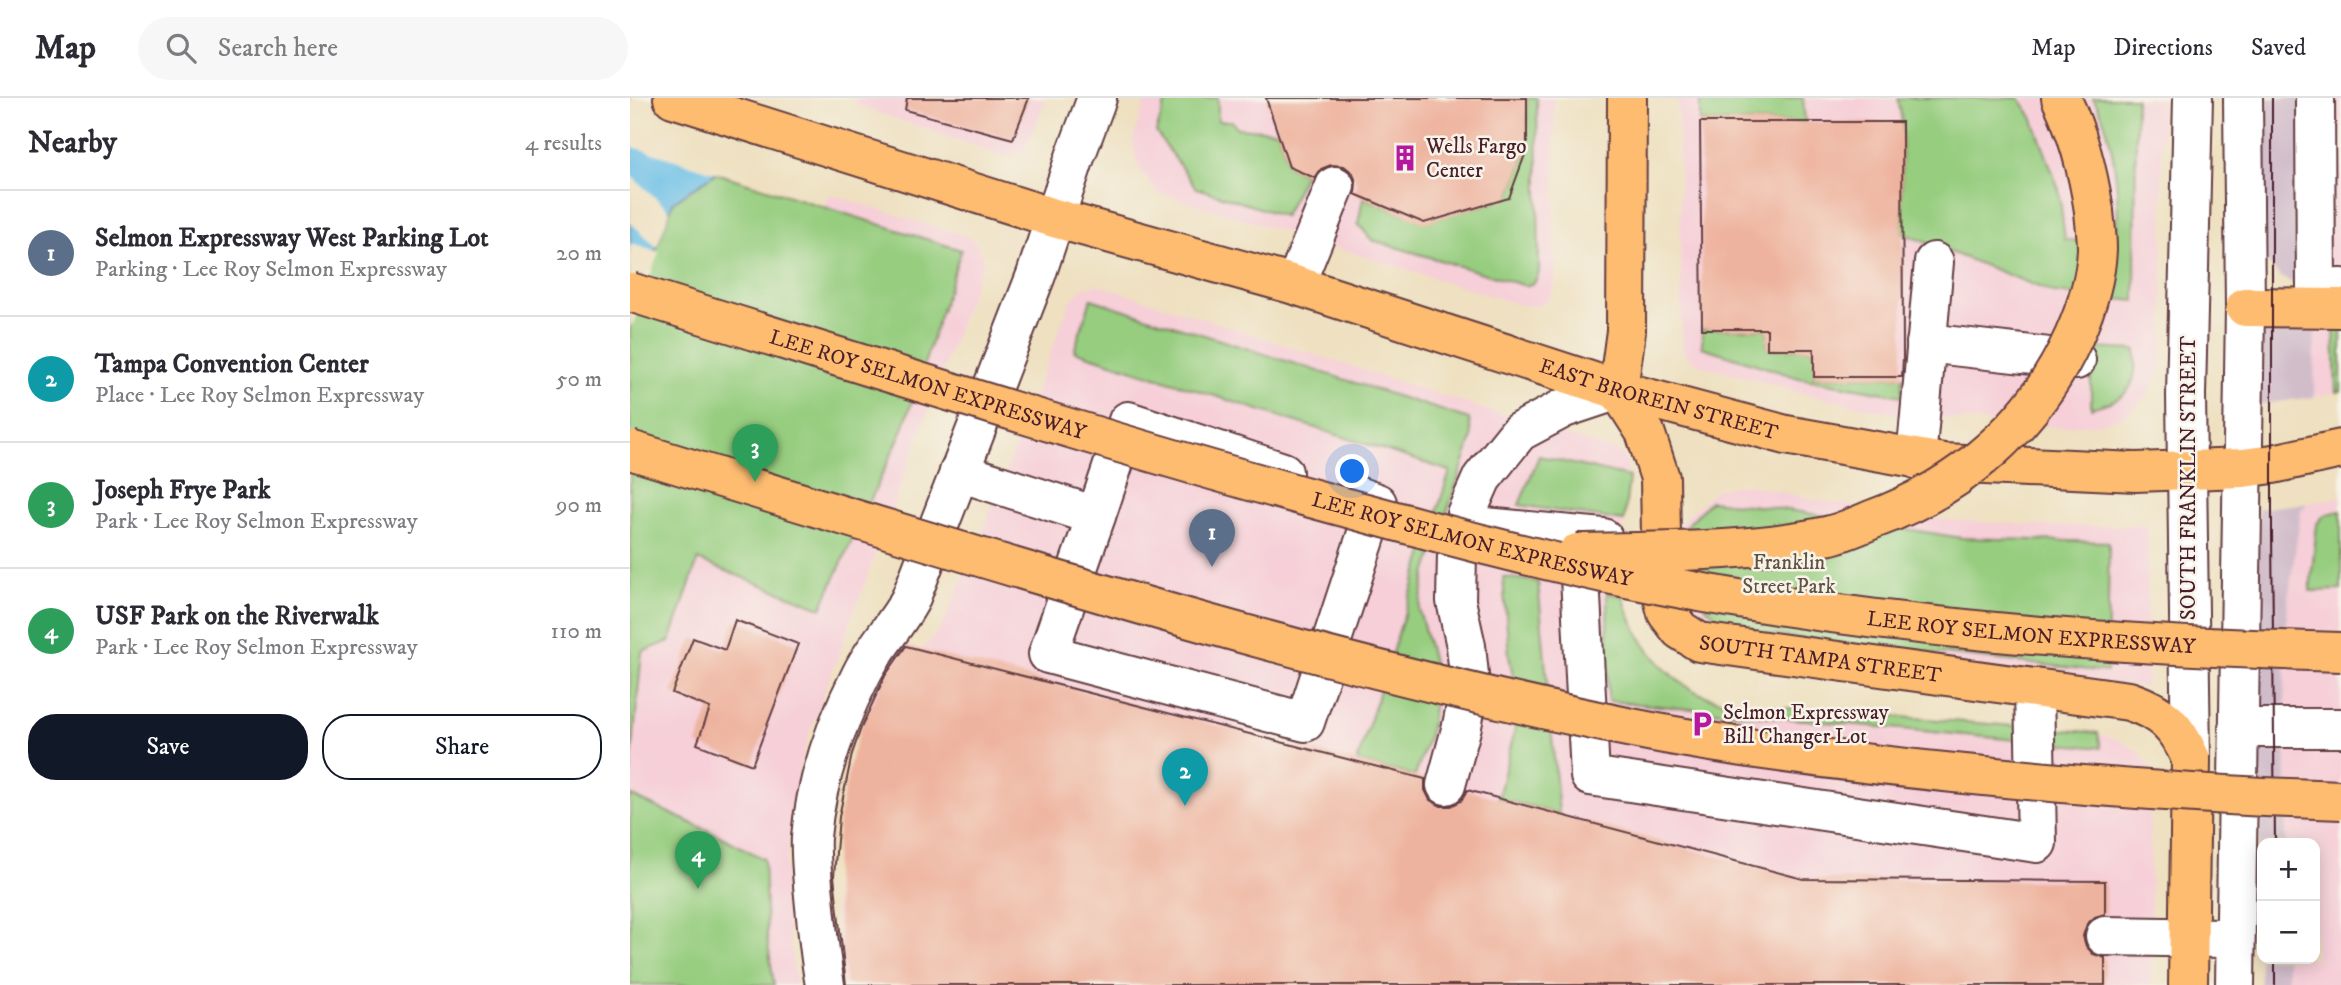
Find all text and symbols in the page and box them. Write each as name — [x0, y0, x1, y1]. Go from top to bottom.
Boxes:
search box — [138, 17, 628, 80]
text: Map — [35, 28, 96, 69]
icon: search — [162, 29, 200, 67]
text: Search here — [218, 32, 338, 65]
text: Map — [2031, 33, 2076, 63]
text: Directions — [2114, 33, 2213, 63]
text: Saved — [2251, 33, 2306, 63]
text: Nearby — [28, 125, 117, 162]
text: 4 results — [525, 129, 602, 158]
place label: Wells Fargo Center — [1425, 134, 1526, 184]
building icon: Wells Fargo Center — [1390, 143, 1420, 173]
text: Selmon Expressway West Parking Lot — [95, 222, 489, 255]
text: 1 — [47, 239, 55, 268]
text: 20 m — [556, 239, 602, 268]
text: Parking · Lee Roy Selmon Expressway — [95, 255, 447, 284]
street label: LEE ROY SELMON EXPRESSWAY — [766, 324, 1090, 447]
street label: SOUTH FRANKLIN STREET — [2176, 336, 2202, 620]
text: Tampa Convention Center — [95, 348, 369, 381]
street label: EAST BROREIN STREET — [1536, 353, 1781, 446]
text: 2 — [45, 365, 57, 394]
text: 50 m — [556, 365, 602, 394]
text: Place · Lee Roy Selmon Expressway — [95, 381, 424, 410]
pin: 3 — [732, 424, 778, 482]
your location — [1335, 454, 1369, 488]
text: Joseph Frye Park — [95, 474, 271, 507]
street label: LEE ROY SELMON EXPRESSWAY — [1309, 487, 1635, 593]
text: 3 — [47, 491, 55, 520]
text: 90 m — [556, 491, 602, 520]
text: Park · Lee Roy Selmon Expressway — [95, 507, 418, 536]
pin: 1 — [1189, 509, 1235, 567]
park label: Franklin Street Park — [1742, 550, 1836, 600]
text: USF Park on the Riverwalk — [95, 600, 379, 633]
street label: LEE ROY SELMON EXPRESSWAY — [1866, 606, 2197, 660]
text: 4 — [44, 617, 58, 646]
text: 110 m — [551, 617, 602, 646]
street label: SOUTH TAMPA STREET — [1698, 630, 1943, 689]
text: Park · Lee Roy Selmon Expressway — [95, 633, 418, 662]
place label: Selmon Expressway Bill Changer Lot — [1723, 700, 1890, 750]
parking icon: Selmon Expressway Bill Changer Lot — [1687, 709, 1717, 739]
button: Save — [28, 714, 308, 780]
button: Share — [322, 714, 602, 780]
pin: 2 — [1162, 748, 1208, 806]
pin: 4 — [675, 831, 721, 889]
map controls — [2257, 838, 2320, 964]
button: + — [2257, 838, 2320, 901]
button: − — [2257, 901, 2320, 964]

